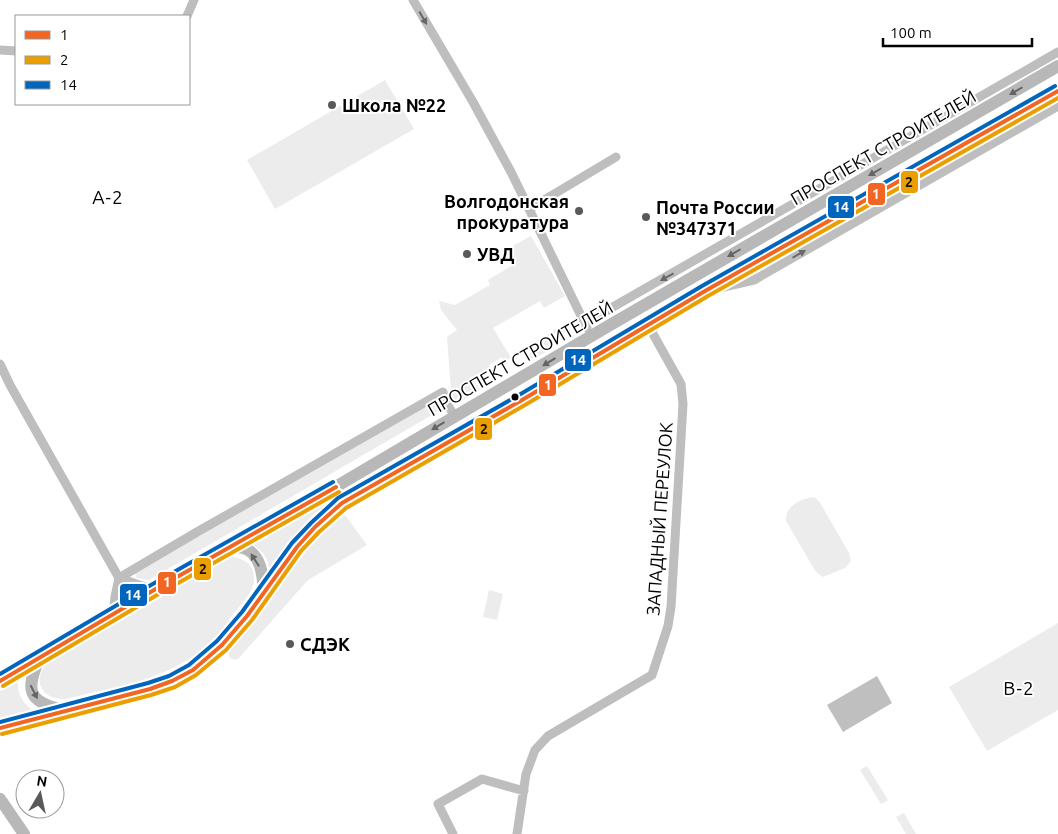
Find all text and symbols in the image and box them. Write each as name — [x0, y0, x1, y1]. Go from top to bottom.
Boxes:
one-way arrow — [419, 12, 428, 25]
legend — [15, 15, 190, 105]
scale bar — [883, 15, 1032, 47]
text: 100 m — [890, 24, 932, 41]
text: 1 — [60, 26, 68, 43]
text: 2 — [60, 51, 68, 68]
text: 14 — [60, 76, 77, 93]
street label: ПРОСПЕКТ СТРОИТЕЛЕЙ — [787, 86, 979, 208]
one-way arrow — [1009, 86, 1022, 95]
place label: Школа №22 — [342, 95, 446, 115]
marker: Школа №22 — [326, 99, 338, 111]
one-way arrow — [869, 168, 882, 177]
line badge: 2 — [900, 170, 919, 194]
text: 2 — [905, 174, 913, 190]
line badge: 1 — [867, 182, 886, 206]
district label: А-2 — [92, 186, 124, 208]
text: 1 — [872, 186, 880, 202]
place label: Волгодонская прокуратура — [444, 191, 569, 232]
line badge: 14 — [827, 195, 855, 219]
place label: Почта России №347371 — [656, 197, 775, 238]
text: 14 — [833, 199, 849, 215]
marker: Волгодонская прокуратура — [573, 205, 585, 217]
marker: Почта России №347371 — [640, 211, 652, 223]
place label: УВД — [477, 244, 515, 264]
marker: УВД — [461, 248, 473, 260]
one-way arrow — [728, 249, 741, 258]
one-way arrow — [791, 250, 806, 258]
one-way arrow — [660, 272, 674, 281]
street label: ПРОСПЕКТ СТРОИТЕЛЕЙ — [424, 297, 616, 419]
line badge: 14 — [564, 348, 592, 372]
text: 14 — [570, 352, 586, 368]
one-way arrow — [542, 358, 555, 367]
line badge: 1 — [538, 373, 557, 397]
text: 1 — [544, 377, 552, 393]
unlabelled marker — [510, 392, 520, 402]
line badge: 2 — [474, 417, 493, 441]
one-way arrow — [432, 421, 445, 430]
text: 2 — [480, 421, 488, 437]
street label: ЗАПАДНЫЙ ПЕРЕУЛОК — [642, 422, 676, 616]
one-way arrow — [251, 553, 260, 567]
line badge: 2 — [193, 557, 212, 581]
text: 2 — [199, 561, 207, 577]
line badge: 1 — [157, 571, 177, 595]
text: 1 — [163, 574, 171, 590]
line badge: 14 — [119, 583, 148, 607]
text: 14 — [125, 587, 141, 603]
place label: СДЭК — [300, 634, 350, 654]
marker: СДЭК — [284, 638, 296, 650]
district label: В-2 — [1003, 677, 1035, 699]
one-way arrow — [30, 685, 38, 700]
north arrow — [15, 769, 65, 819]
text: N — [36, 772, 48, 790]

